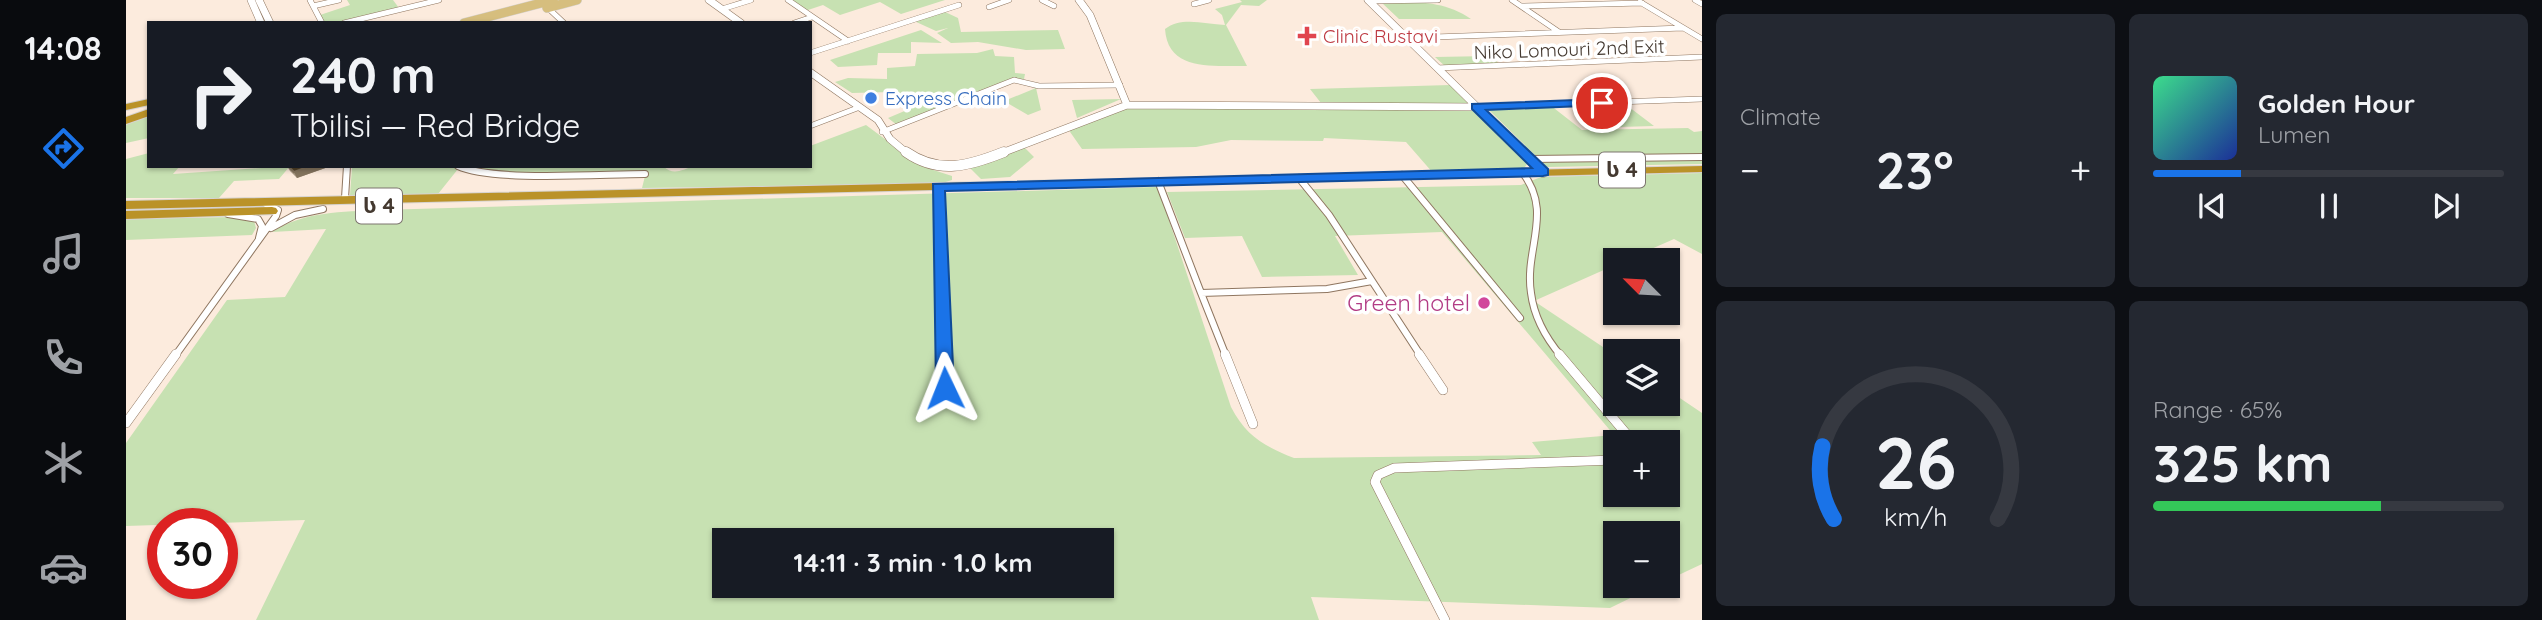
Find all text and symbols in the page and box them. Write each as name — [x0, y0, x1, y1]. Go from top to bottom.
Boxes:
place label: Clinic Rustavi — [1323, 24, 1438, 48]
marker: Clinic Rustavi — [1297, 26, 1317, 46]
text: 14:08 — [24, 28, 102, 68]
street label: Niko Lomouri 2nd Exit — [1473, 34, 1665, 64]
text: 240 m — [290, 44, 436, 105]
icon: right — [175, 49, 266, 140]
pin — [1572, 73, 1632, 133]
icon: arrive — [1583, 84, 1621, 122]
place label: Express Chain — [885, 86, 1007, 110]
text: Golden Hour — [2258, 87, 2415, 120]
marker: Express Chain — [863, 90, 879, 106]
text: Climate — [1740, 102, 1821, 131]
text: Tbilisi — Red Bridge — [290, 105, 580, 145]
text: Lumen — [2258, 120, 2331, 149]
icon: directions — [39, 124, 88, 173]
text: 23° — [1876, 137, 1954, 202]
text: − — [1740, 146, 1760, 194]
text: + — [2070, 146, 2091, 194]
road number: ს 4 — [1599, 152, 1645, 188]
icon: previous — [2193, 187, 2231, 225]
icon: pause — [2310, 187, 2348, 225]
icon: next — [2427, 187, 2465, 225]
road number: ს 4 — [356, 188, 402, 224]
icon: music — [39, 229, 88, 278]
north arrow — [1603, 248, 1680, 326]
map controls — [1603, 248, 1680, 598]
place label: Green hotel — [1347, 288, 1470, 317]
marker: Green hotel — [1476, 295, 1492, 311]
icon: phone — [39, 333, 88, 382]
button: layers — [1603, 339, 1680, 416]
position arrow — [908, 351, 982, 425]
text: Range · 65% — [2153, 395, 2282, 424]
text: 26 — [1875, 417, 1956, 508]
button: + — [1603, 430, 1680, 507]
text: 325 km — [2153, 430, 2333, 495]
icon: climate — [39, 438, 88, 487]
text: km/h — [1884, 501, 1947, 532]
speed limit sign: 30 — [147, 508, 238, 599]
button: − — [1603, 521, 1680, 598]
icon: car — [39, 543, 88, 592]
text: 14:11 · 3 min · 1.0 km — [794, 546, 1032, 579]

